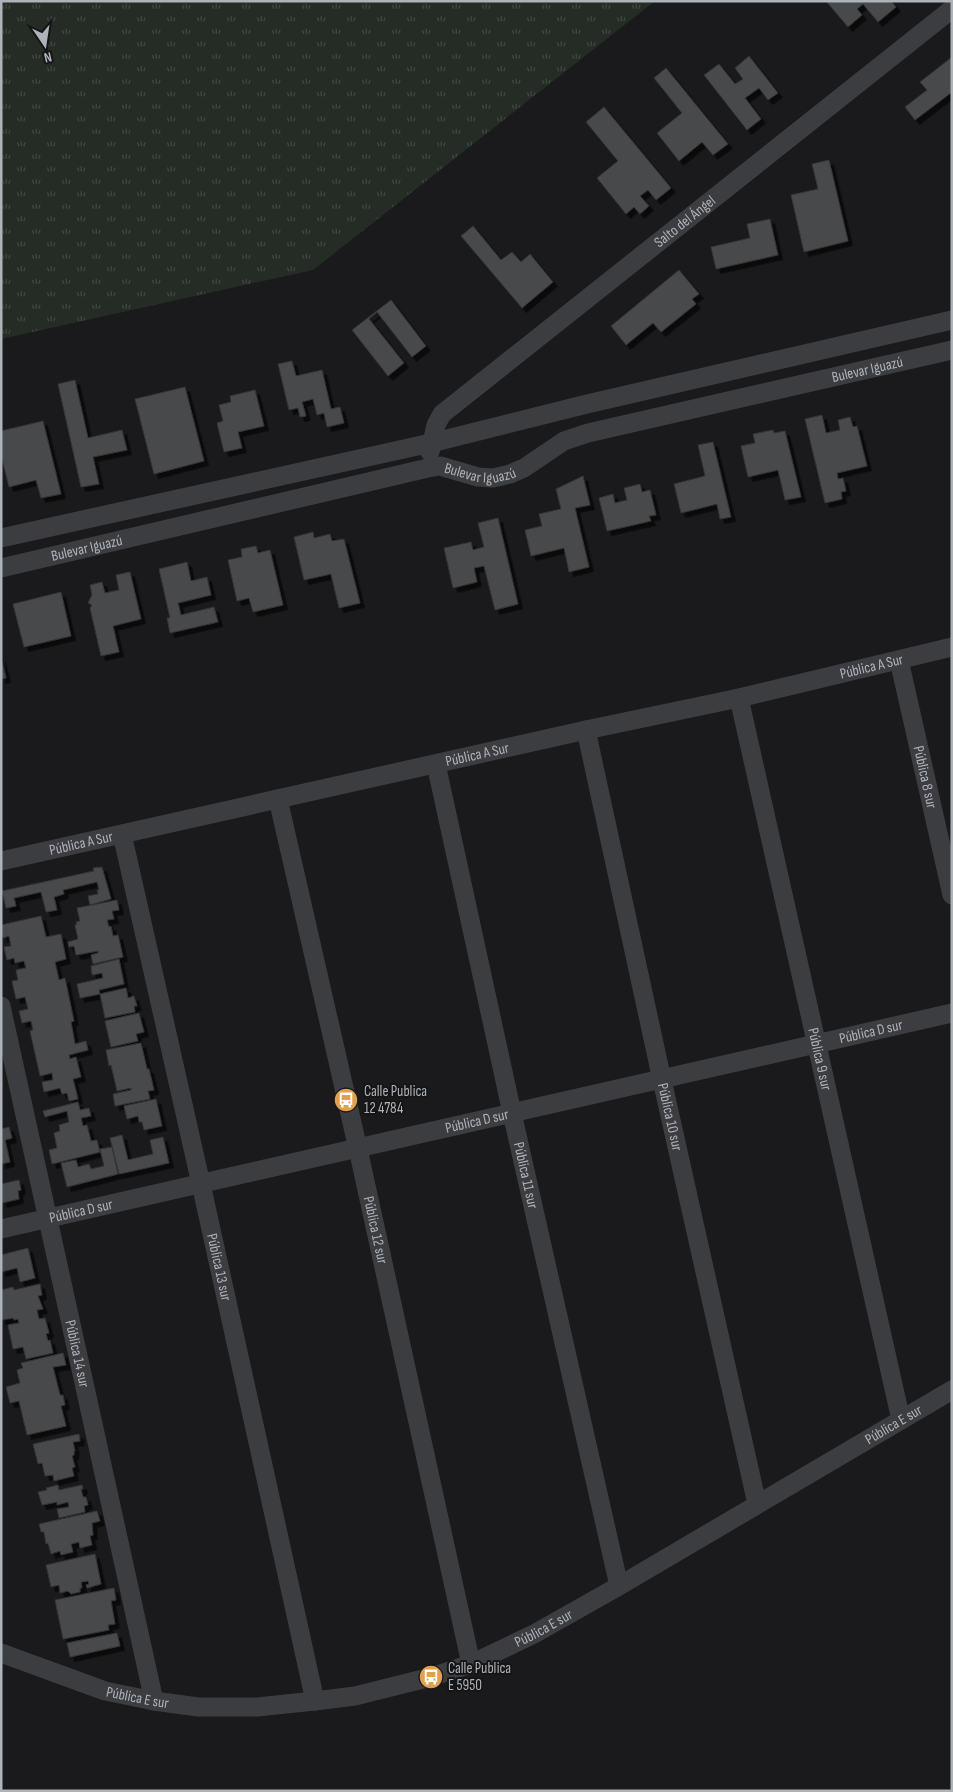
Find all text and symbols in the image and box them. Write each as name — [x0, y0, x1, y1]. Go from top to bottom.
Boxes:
north arrow — [20, 20, 70, 70]
text: N — [42, 48, 53, 66]
street label: Salto del Ángel — [650, 191, 720, 252]
street label: Bulevar Iguazú — [830, 352, 905, 387]
street label: Bulevar Iguazú — [442, 459, 519, 488]
street label: Bulevar Iguazú — [49, 531, 124, 566]
street label: Pública A Sur — [838, 650, 906, 684]
street label: Pública A Sur — [444, 738, 512, 771]
street label: Pública 8 sur — [909, 744, 941, 811]
street label: Pública A Sur — [48, 827, 115, 860]
street label: Pública D sur — [837, 1015, 905, 1048]
street label: Pública 9 sur — [803, 1026, 836, 1093]
street label: Pública 10 sur — [653, 1081, 687, 1153]
place label: Calle Publica 12 4784 — [364, 1082, 427, 1118]
bus stop icon: Calle Publica 12 4784 — [333, 1087, 359, 1113]
street label: Pública D sur — [443, 1105, 511, 1138]
street label: Pública 11 sur — [509, 1140, 542, 1211]
street label: Pública D sur — [48, 1195, 115, 1228]
street label: Pública 12 sur — [359, 1195, 392, 1266]
street label: Pública 13 sur — [202, 1232, 236, 1304]
street label: Pública 14 sur — [60, 1318, 94, 1390]
street label: Pública E sur — [862, 1400, 926, 1449]
street label: Pública E sur — [512, 1605, 577, 1652]
place label: Calle Publica E 5950 — [448, 1659, 511, 1695]
bus stop icon: Calle Publica E 5950 — [418, 1664, 444, 1690]
street label: Pública E sur — [105, 1683, 171, 1713]

